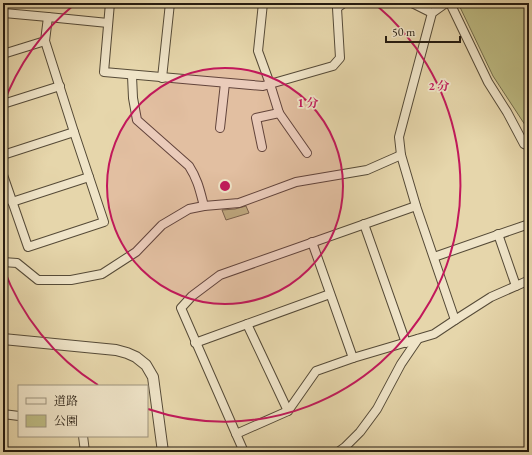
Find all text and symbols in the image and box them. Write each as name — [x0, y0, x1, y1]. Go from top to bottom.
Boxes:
scale bar — [386, 18, 460, 44]
text: 50 m — [392, 24, 416, 40]
text: 2 分 — [428, 78, 450, 94]
text: 1 分 — [297, 95, 319, 111]
centre of rings — [218, 179, 232, 193]
legend — [18, 385, 148, 437]
text: 道路 — [54, 393, 78, 409]
text: 公園 — [54, 413, 78, 429]

